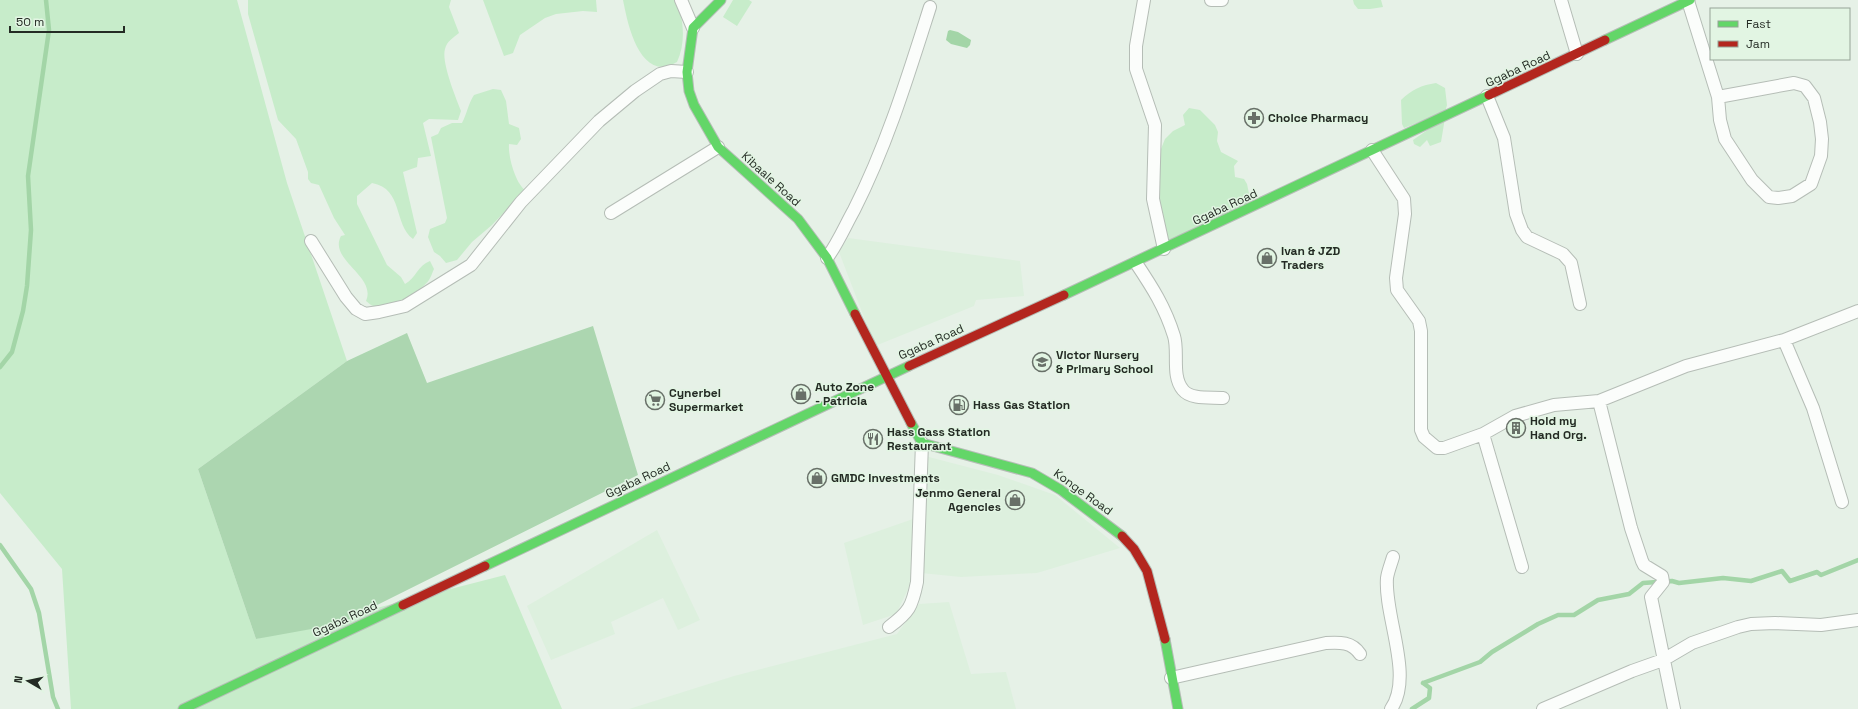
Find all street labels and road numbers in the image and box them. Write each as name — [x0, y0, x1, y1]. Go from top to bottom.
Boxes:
street label: Ggaba Road — [1483, 47, 1553, 91]
street label: Kibaale Road — [738, 148, 804, 210]
street label: Ggaba Road — [1190, 185, 1260, 229]
street label: Ggaba Road — [896, 321, 966, 363]
street label: Ggaba Road — [603, 458, 673, 502]
street label: Konge Road — [1050, 465, 1116, 519]
street label: Ggaba Road — [310, 597, 380, 641]

